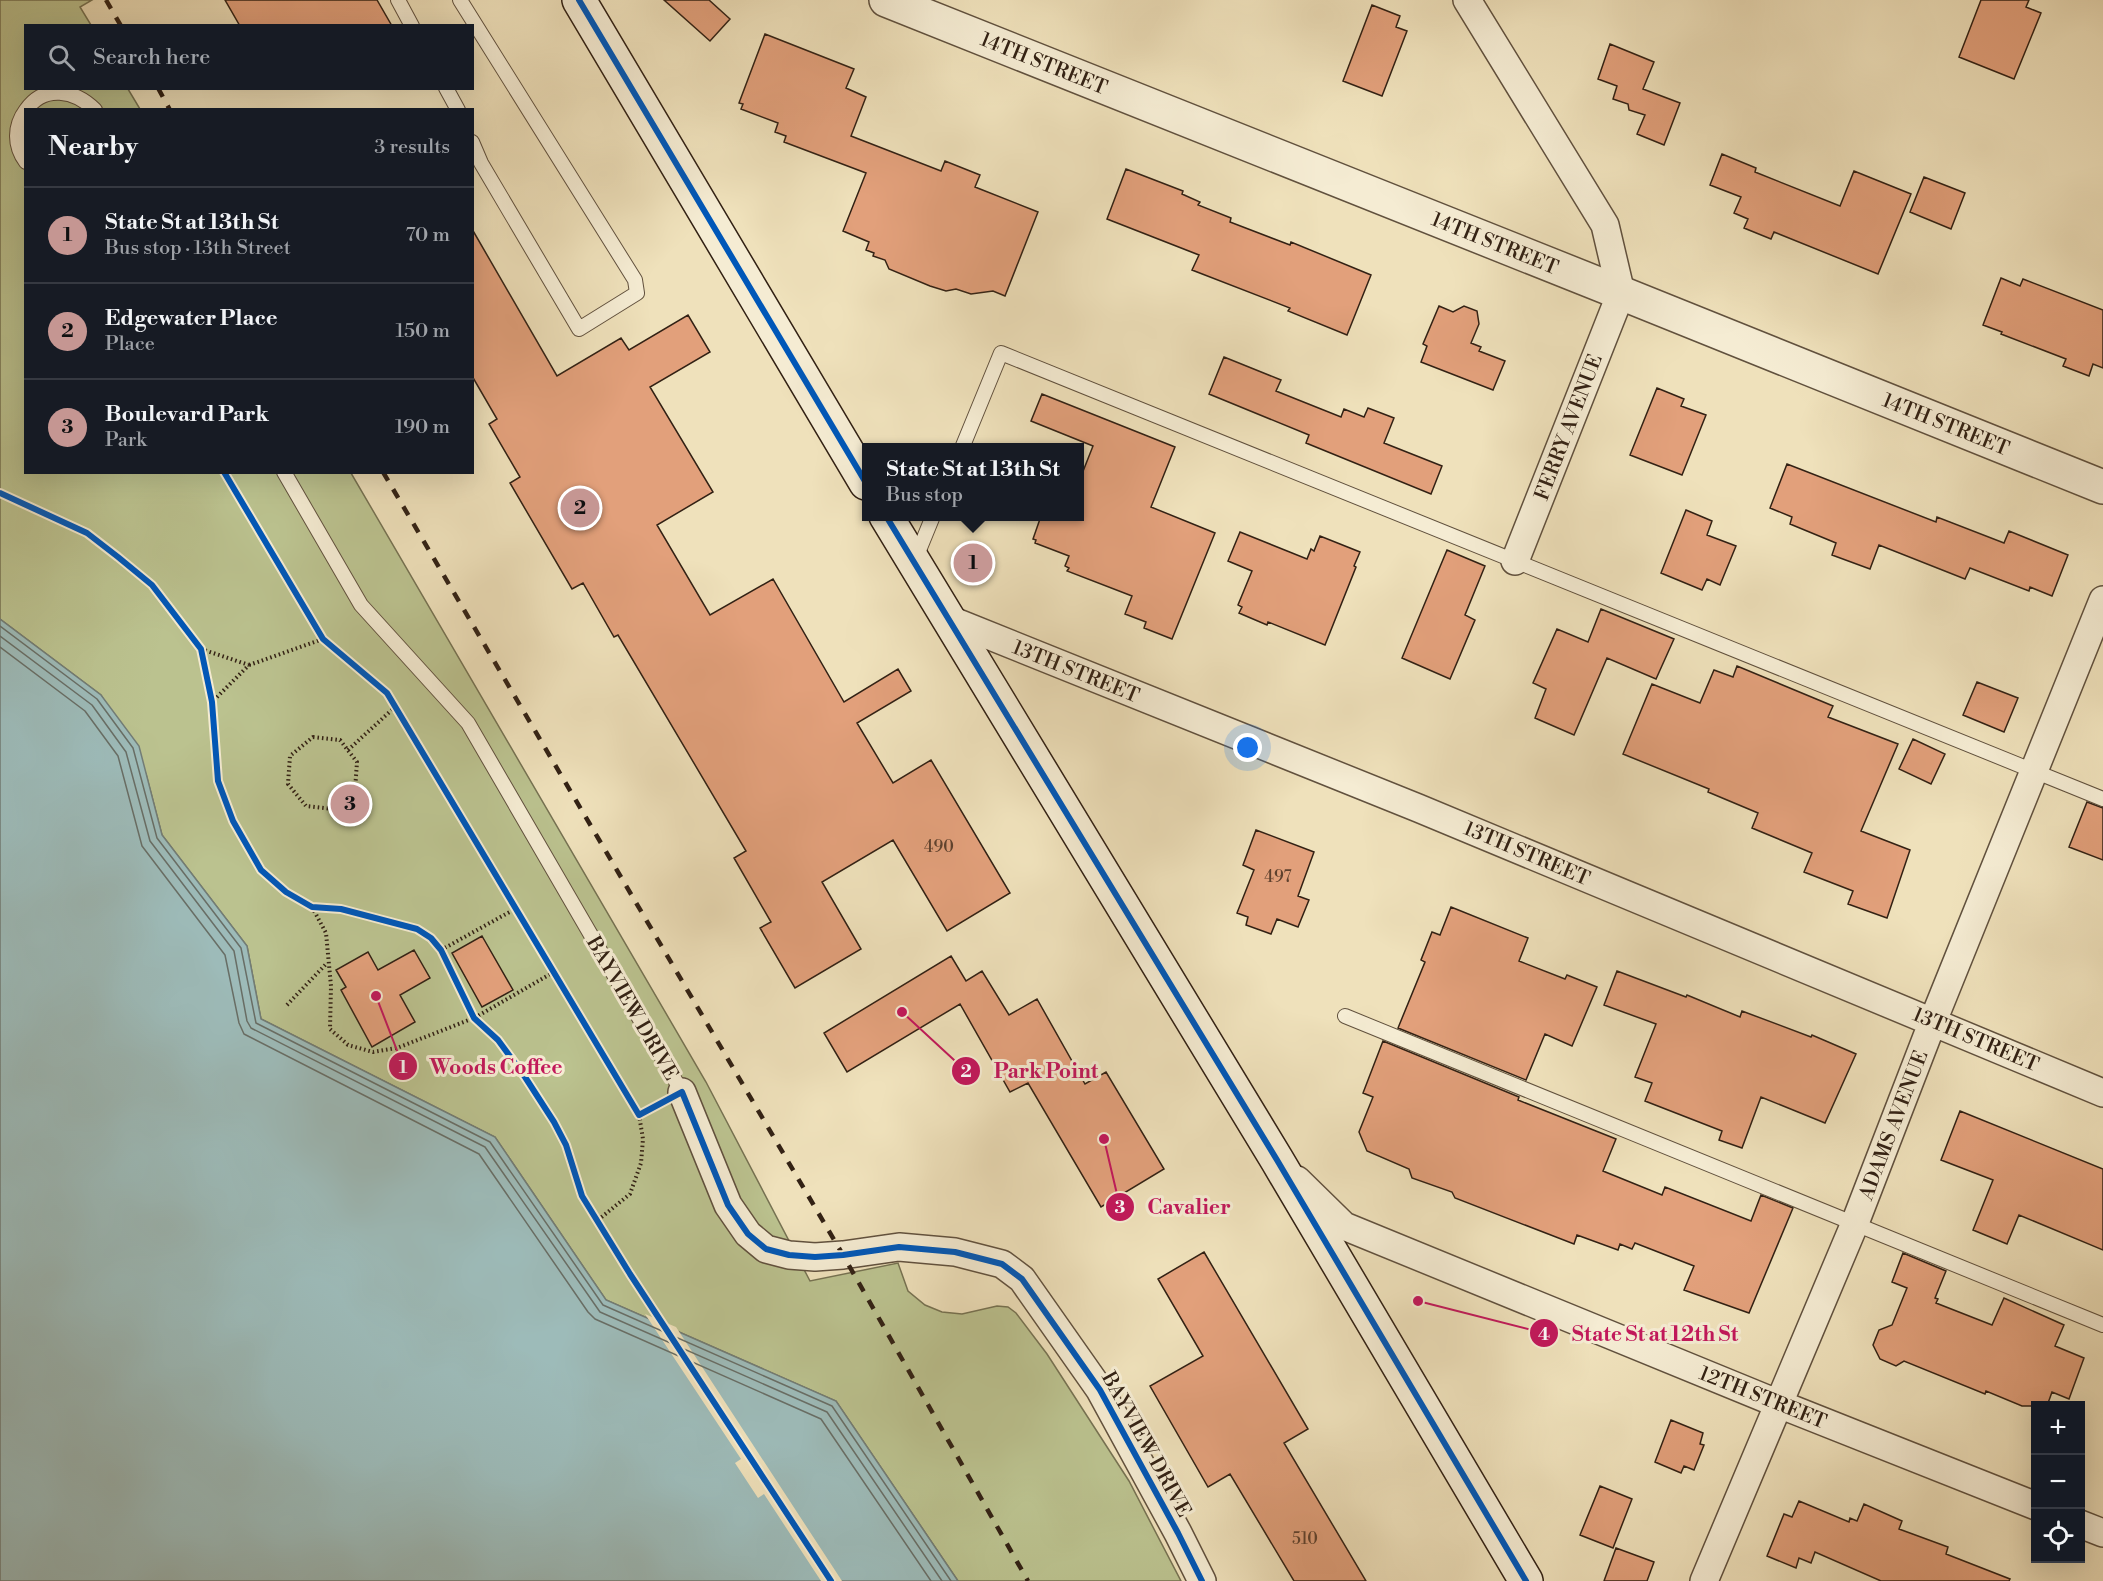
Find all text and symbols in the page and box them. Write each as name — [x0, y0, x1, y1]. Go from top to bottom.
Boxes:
search box — [24, 24, 474, 90]
street label: 14TH STREET — [976, 28, 1111, 101]
icon: search — [45, 41, 78, 74]
text: Search here — [93, 44, 210, 71]
text: Nearby — [48, 131, 138, 163]
text: 3 results — [374, 135, 450, 160]
street label: 14TH STREET — [1427, 208, 1562, 281]
text: State St at 13th St — [105, 209, 278, 236]
text: 1 — [63, 223, 72, 248]
text: 70 m — [406, 223, 450, 248]
text: Bus stop · 13th Street — [105, 236, 291, 261]
text: Edgewater Place — [105, 305, 278, 332]
text: 2 — [61, 319, 74, 344]
text: 150 m — [395, 319, 450, 344]
text: Place — [105, 332, 155, 357]
street label: FERRY AVENUE — [1530, 351, 1609, 504]
street label: 14TH STREET — [1878, 389, 2013, 462]
text: Boulevard Park — [105, 401, 269, 428]
text: 3 — [61, 415, 74, 440]
text: 190 m — [395, 415, 450, 440]
text: Park — [105, 428, 147, 453]
popup — [862, 443, 1084, 521]
text: State St at 13th St — [886, 456, 1060, 483]
text: Bus stop — [886, 483, 963, 508]
pin: 2 — [560, 486, 600, 530]
pin: 1 — [954, 540, 992, 586]
street label: 13TH STREET — [1008, 636, 1143, 709]
your location — [1233, 733, 1262, 762]
pin: 3 — [330, 782, 370, 826]
street label: 13TH STREET — [1460, 817, 1593, 892]
house number: 490 — [924, 837, 954, 857]
house number: 497 — [1264, 867, 1292, 887]
street label: BAYVIEW DRIVE — [580, 931, 683, 1085]
street label: 13TH STREET — [1909, 1003, 2042, 1078]
callout: Woods Coffee — [388, 1047, 575, 1086]
street label: ADAMS AVENUE — [1854, 1047, 1934, 1205]
callout: Park Point — [951, 1051, 1110, 1090]
text: Woods Coffee — [428, 1055, 563, 1081]
text: 1 — [399, 1056, 408, 1079]
text: Park Point — [994, 1059, 1099, 1085]
text: 2 — [960, 1060, 972, 1083]
callout: Cavalier — [1105, 1187, 1243, 1226]
text: Cavalier — [1147, 1195, 1231, 1221]
text: 3 — [1115, 1196, 1126, 1219]
callout: State St at 12th St — [1529, 1314, 1750, 1353]
text: State St at 12th St — [1572, 1322, 1739, 1348]
text: 4 — [1538, 1323, 1550, 1346]
street label: 12TH STREET — [1695, 1361, 1830, 1435]
street label: BAYVIEW DRIVE — [1095, 1367, 1196, 1522]
map controls — [2031, 1401, 2085, 1563]
button: + — [2031, 1401, 2085, 1455]
button: − — [2031, 1455, 2085, 1509]
button: locate — [2031, 1509, 2085, 1563]
house number: 510 — [1292, 1529, 1318, 1549]

